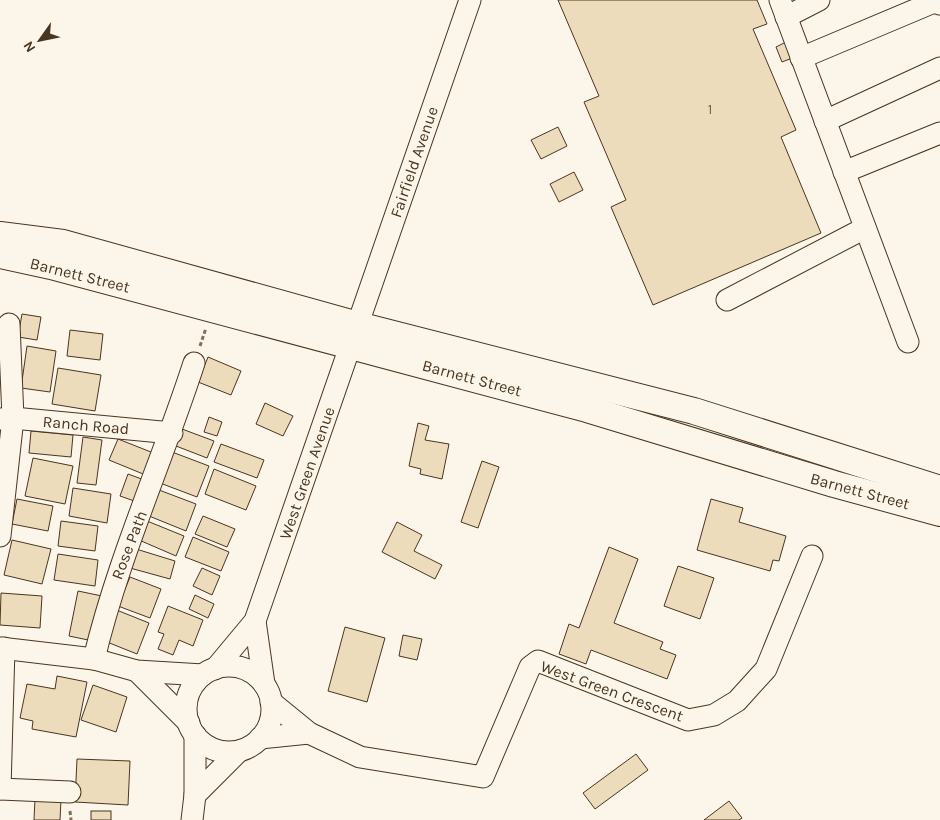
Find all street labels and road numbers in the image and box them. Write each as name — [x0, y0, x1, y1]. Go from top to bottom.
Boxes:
street label: Fairfield Avenue — [386, 104, 442, 220]
street label: Barnett Street — [28, 253, 132, 297]
street label: Barnett Street — [420, 356, 524, 400]
street label: West Green Avenue — [275, 404, 339, 542]
street label: Ranch Road — [42, 412, 130, 438]
street label: Barnett Street — [808, 469, 912, 513]
street label: Rose Path — [107, 508, 151, 582]
street label: West Green Crescent — [538, 656, 686, 726]

